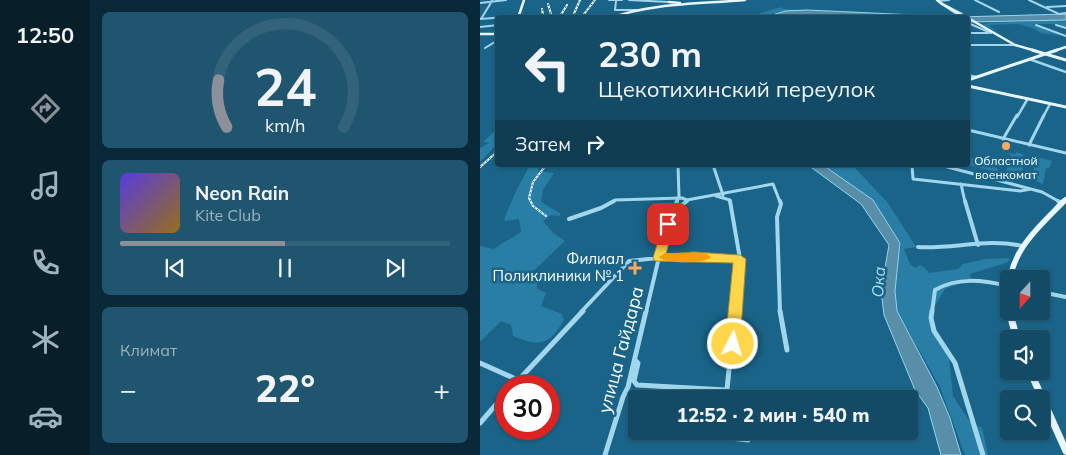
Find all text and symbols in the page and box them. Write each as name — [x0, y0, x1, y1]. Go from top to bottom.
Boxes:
text: 12:50 — [16, 21, 74, 49]
text: 230 m — [598, 32, 702, 76]
icon: left — [515, 35, 580, 100]
text: 24 — [254, 54, 316, 119]
text: Щекотихинский переулок — [598, 75, 875, 103]
icon: directions — [28, 91, 63, 126]
text: km/h — [265, 114, 305, 136]
icon: right — [581, 130, 609, 158]
text: Затем — [515, 132, 571, 156]
marker: Областной военкомат — [1000, 140, 1012, 152]
place label: Областной военкомат — [974, 153, 1038, 182]
icon: music — [28, 168, 63, 203]
text: Neon Rain — [195, 181, 289, 205]
pin — [647, 203, 689, 245]
text: Kite Club — [195, 205, 261, 225]
icon: arrive — [654, 210, 682, 238]
icon: phone — [28, 245, 63, 280]
place label: Филиал Поликлиники № 1 — [492, 249, 624, 285]
icon: previous — [161, 254, 189, 282]
icon: pause — [271, 254, 299, 282]
icon: next — [381, 254, 409, 282]
marker: Филиал Поликлиники № 1 — [628, 261, 642, 275]
water label: Ока — [867, 266, 889, 298]
north arrow — [1000, 270, 1050, 320]
map controls — [1000, 270, 1050, 440]
street label: улица Гайдара — [593, 284, 648, 416]
position arrow — [706, 317, 758, 369]
icon: climate — [28, 322, 63, 357]
button: sound — [1000, 330, 1050, 380]
text: Климат — [120, 340, 177, 360]
text: 22° — [255, 364, 315, 412]
text: − — [120, 372, 137, 407]
text: + — [433, 372, 450, 407]
speed limit sign: 30 — [495, 375, 560, 440]
button: search — [1000, 390, 1050, 440]
icon: car — [28, 399, 63, 434]
text: 12:52 · 2 мин · 540 m — [676, 403, 870, 427]

